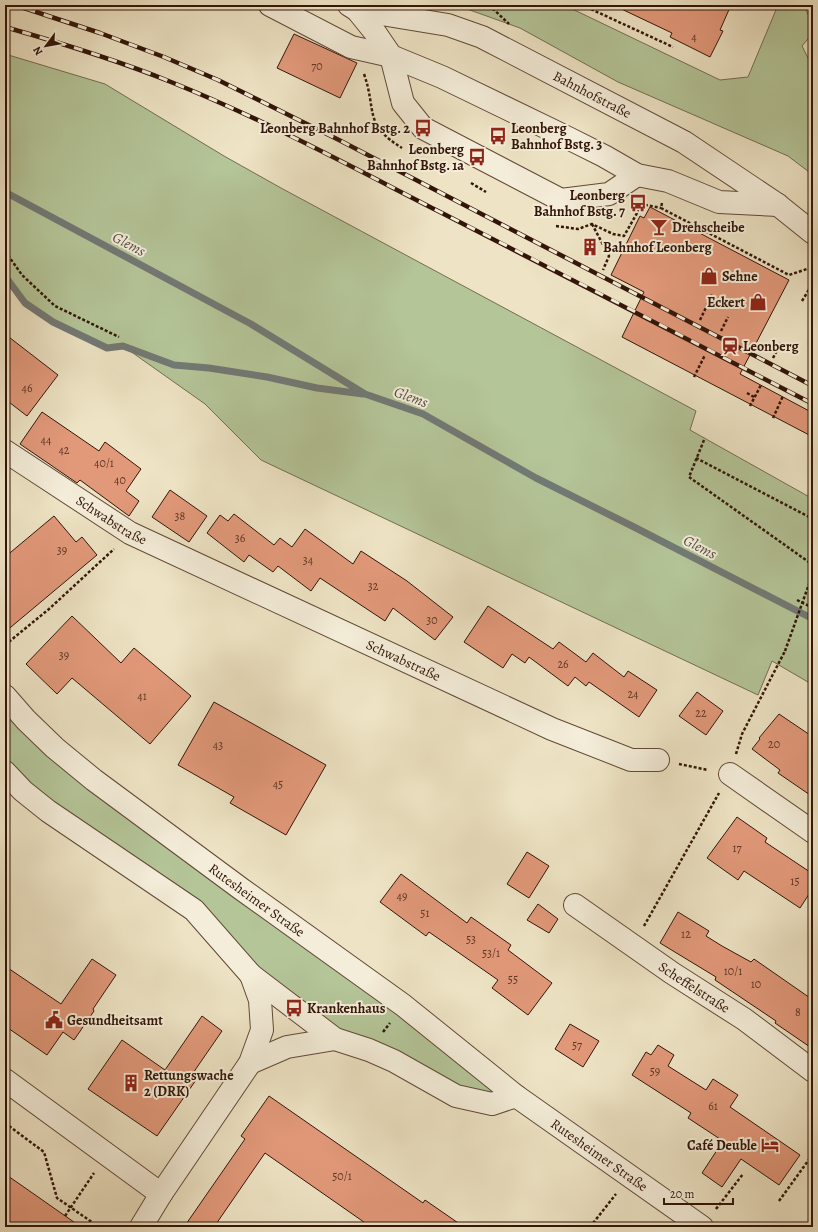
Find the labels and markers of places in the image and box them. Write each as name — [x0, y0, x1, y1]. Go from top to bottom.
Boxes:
bus stop icon: Leonberg Bahnhof Bstg. 2 — [413, 118, 433, 138]
place label: Leonberg Bahnhof Bstg. 2 — [260, 119, 410, 138]
place label: Leonberg Bahnhof Bstg. 3 — [511, 119, 602, 154]
bus stop icon: Leonberg Bahnhof Bstg. 3 — [488, 126, 508, 146]
place label: Leonberg Bahnhof Bstg. 1a — [367, 140, 465, 175]
bus stop icon: Leonberg Bahnhof Bstg. 1a — [467, 147, 487, 167]
place label: Leonberg Bahnhof Bstg. 7 — [534, 186, 626, 221]
bus stop icon: Leonberg Bahnhof Bstg. 7 — [628, 193, 648, 213]
bar icon: Drehscheibe — [649, 217, 669, 237]
place label: Drehscheibe — [672, 218, 745, 237]
building icon: Bahnhof Leonberg — [580, 237, 600, 257]
place label: Bahnhof Leonberg — [603, 238, 712, 257]
shop icon: Sehne — [699, 266, 719, 286]
place label: Sehne — [722, 267, 758, 286]
shop icon: Eckert — [748, 292, 768, 312]
place label: Eckert — [707, 293, 745, 312]
station icon: Leonberg — [720, 336, 740, 356]
place label: Leonberg — [743, 337, 799, 356]
bus stop icon: Krankenhaus — [284, 998, 304, 1018]
place label: Krankenhaus — [307, 999, 386, 1018]
public building icon: Gesundheitsamt — [44, 1010, 64, 1030]
place label: Gesundheitsamt — [67, 1011, 163, 1030]
place label: Rettungswache 2 (DRK) — [144, 1066, 234, 1101]
building icon: Rettungswache 2 (DRK) — [121, 1073, 141, 1093]
hotel icon: Café Deuble — [760, 1135, 780, 1155]
place label: Café Deuble — [687, 1136, 758, 1155]

